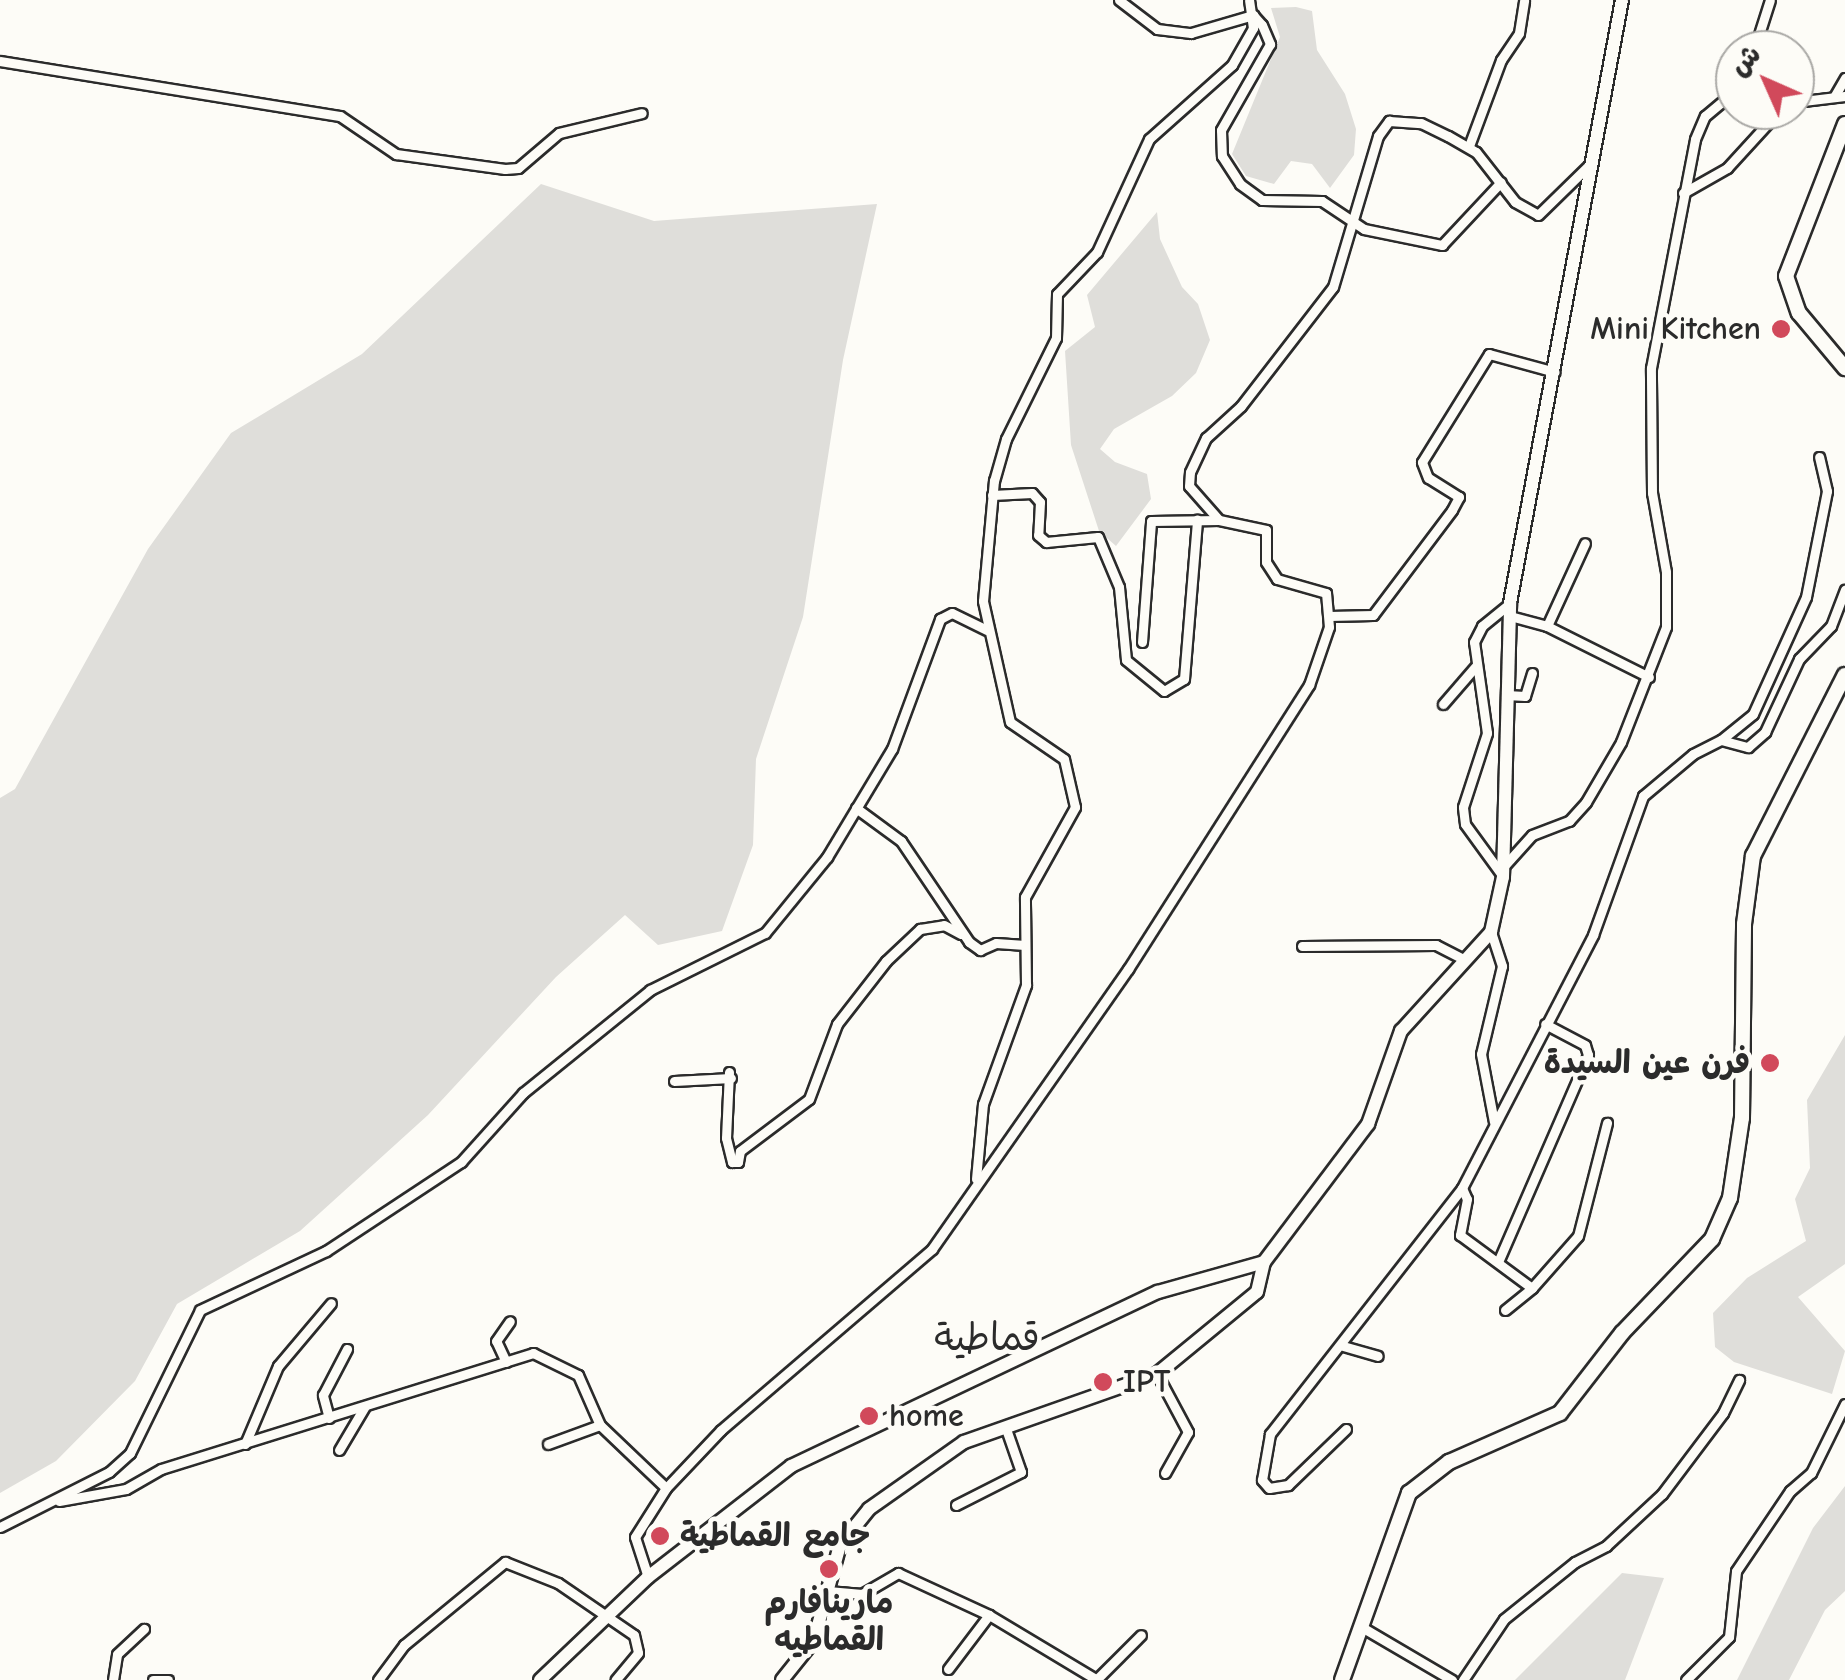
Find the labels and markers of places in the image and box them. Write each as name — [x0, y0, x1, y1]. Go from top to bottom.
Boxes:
place label: Mini Kitchen — [1590, 310, 1761, 348]
marker: Mini Kitchen — [1770, 318, 1792, 340]
place label: فرن عين السيدة — [1544, 1044, 1750, 1082]
marker: فرن عين السيدة — [1759, 1052, 1781, 1074]
place label: IPT — [1123, 1363, 1170, 1401]
marker: IPT — [1092, 1371, 1114, 1393]
place label: home — [889, 1397, 964, 1435]
marker: home — [858, 1405, 880, 1427]
place label: جامع القماطية — [680, 1517, 870, 1555]
marker: جامع القماطية — [649, 1525, 671, 1547]
marker: مارينافارم القماطيه — [818, 1558, 840, 1580]
place label: مارينافارم القماطيه — [765, 1585, 893, 1660]

